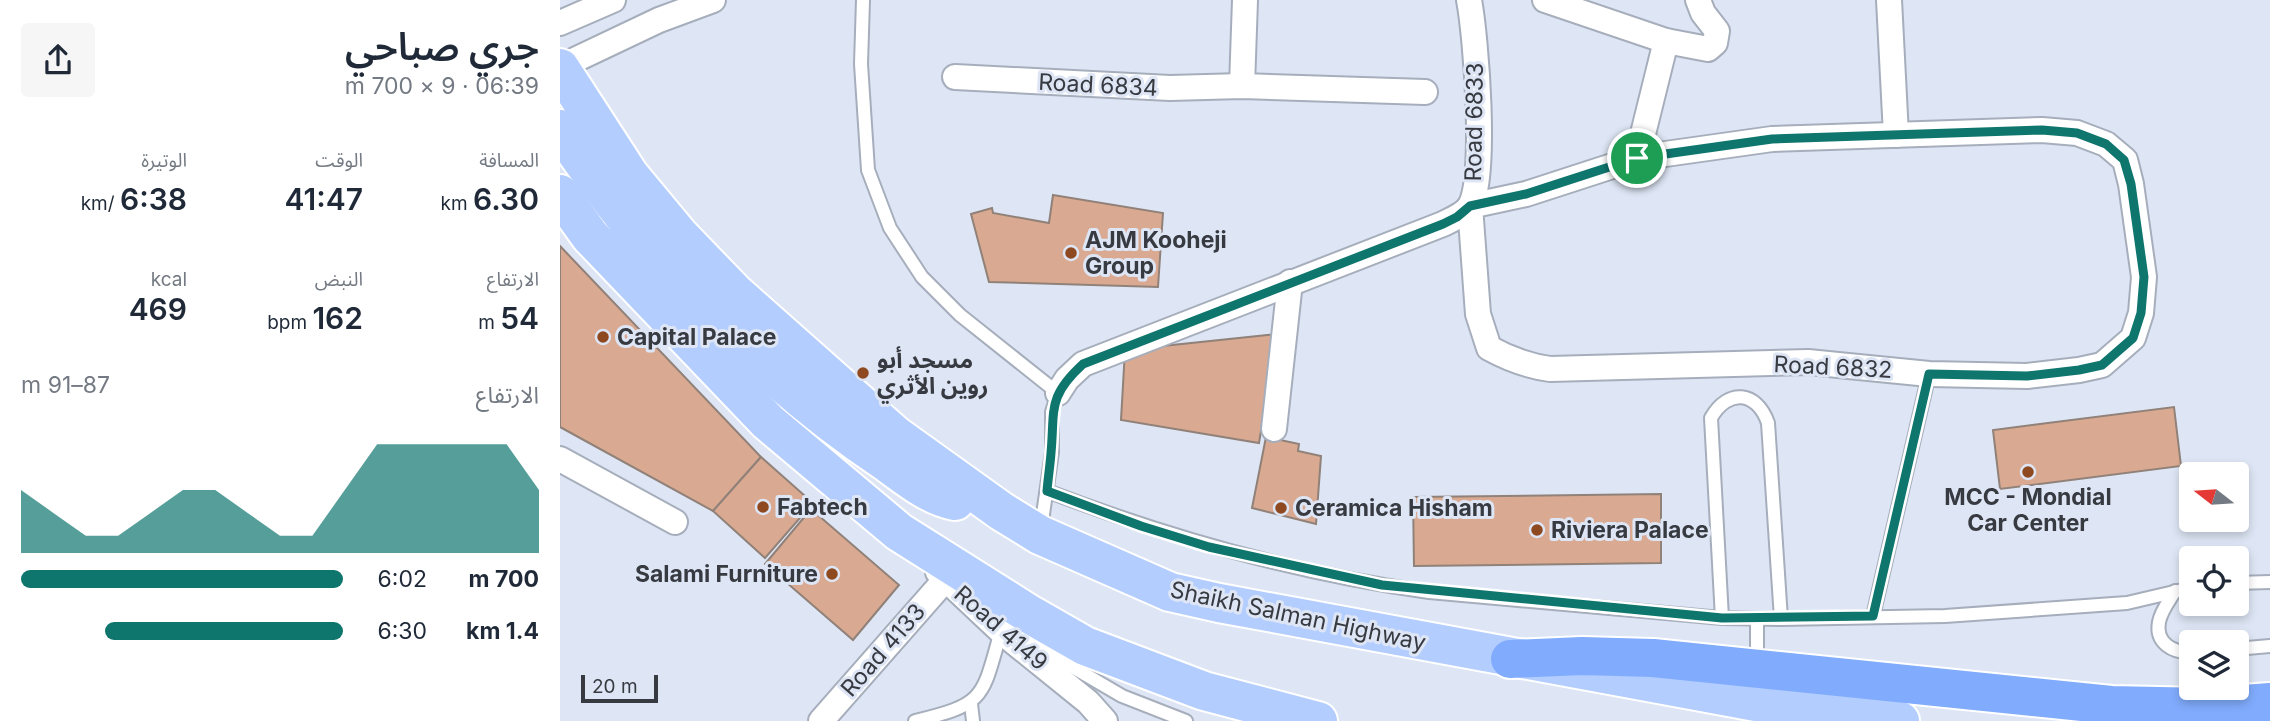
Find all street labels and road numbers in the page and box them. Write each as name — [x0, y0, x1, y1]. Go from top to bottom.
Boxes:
street label: Road 6833 — [1459, 62, 1489, 182]
street label: Road 6834 — [1038, 68, 1158, 102]
street label: Road 6832 — [1773, 350, 1893, 384]
street label: Shaikh Salman Highway — [1168, 575, 1428, 657]
street label: Road 4149 — [948, 580, 1054, 676]
street label: Road 4133 — [835, 598, 931, 702]

